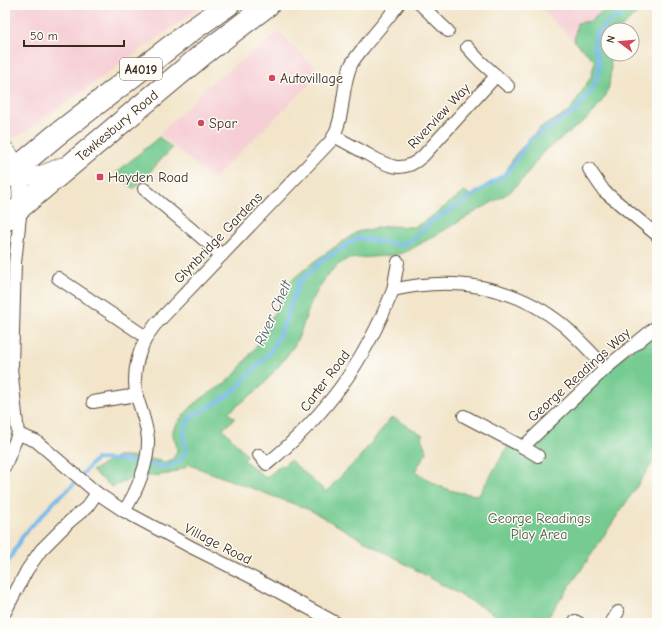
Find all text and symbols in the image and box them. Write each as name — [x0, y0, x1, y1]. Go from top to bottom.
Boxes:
scale bar — [24, 22, 124, 48]
north arrow — [600, 22, 640, 62]
text: 50 m — [30, 29, 58, 43]
text: N — [604, 34, 618, 45]
road number: A4019 — [120, 58, 162, 80]
place label: Autovillage — [280, 70, 343, 87]
marker: Autovillage — [267, 73, 277, 83]
street label: Riverview Way — [404, 79, 474, 152]
street label: Tewkesbury Road — [72, 87, 162, 165]
place label: Spar — [209, 115, 237, 132]
marker: Spar — [196, 118, 206, 128]
place label: Hayden Road — [108, 169, 188, 186]
marker: Hayden Road — [95, 172, 105, 182]
street label: Glynbridge Gardens — [170, 189, 266, 287]
water label: River Chelt — [251, 276, 296, 349]
street label: George Readings Way — [524, 324, 634, 425]
street label: Carter Road — [296, 347, 354, 415]
park label: George Readings Play Area — [488, 510, 591, 543]
street label: Village Road — [181, 520, 255, 568]

